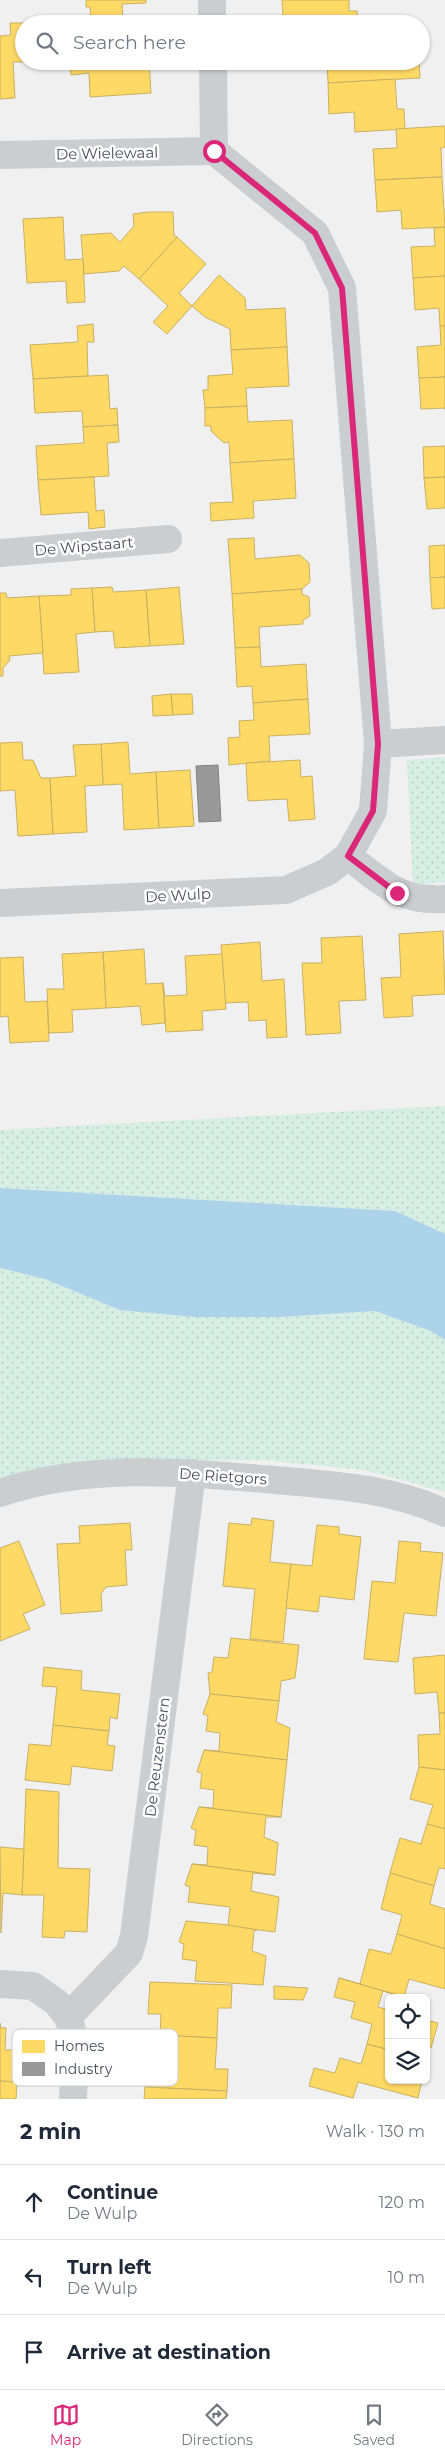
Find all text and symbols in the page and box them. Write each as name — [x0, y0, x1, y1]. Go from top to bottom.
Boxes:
search box — [15, 15, 430, 70]
icon: search — [33, 29, 61, 57]
text: Search here — [73, 31, 186, 54]
route start — [203, 140, 226, 163]
street label: De Wielewaal — [56, 143, 158, 163]
street label: De Wipstaart — [34, 532, 134, 560]
route end — [386, 882, 409, 905]
street label: De Wulp — [145, 884, 211, 906]
street label: De Rietgors — [178, 1463, 268, 1489]
street label: De Reuzenstern — [140, 1696, 174, 1818]
map controls — [385, 1994, 430, 2084]
button: locate — [385, 1994, 430, 2039]
legend — [12, 2029, 178, 2086]
text: Homes — [54, 2037, 104, 2055]
button: layers — [385, 2039, 430, 2084]
text: Industry — [54, 2060, 113, 2078]
text: 2 min — [20, 2119, 81, 2144]
text: Walk · 130 m — [326, 2122, 425, 2141]
text: Continue — [67, 2181, 158, 2204]
icon: ahead — [20, 2188, 48, 2216]
text: 120 m — [378, 2193, 425, 2212]
text: De Wulp — [67, 2204, 137, 2223]
text: Turn left — [67, 2256, 152, 2279]
icon: left — [20, 2263, 48, 2291]
text: 10 m — [387, 2268, 425, 2287]
text: De Wulp — [67, 2279, 137, 2298]
icon: arrive — [20, 2338, 48, 2366]
text: Arrive at destination — [67, 2341, 271, 2364]
tab: Map — [50, 2401, 81, 2449]
tab: Directions — [181, 2401, 253, 2449]
tab: Saved — [353, 2401, 395, 2449]

